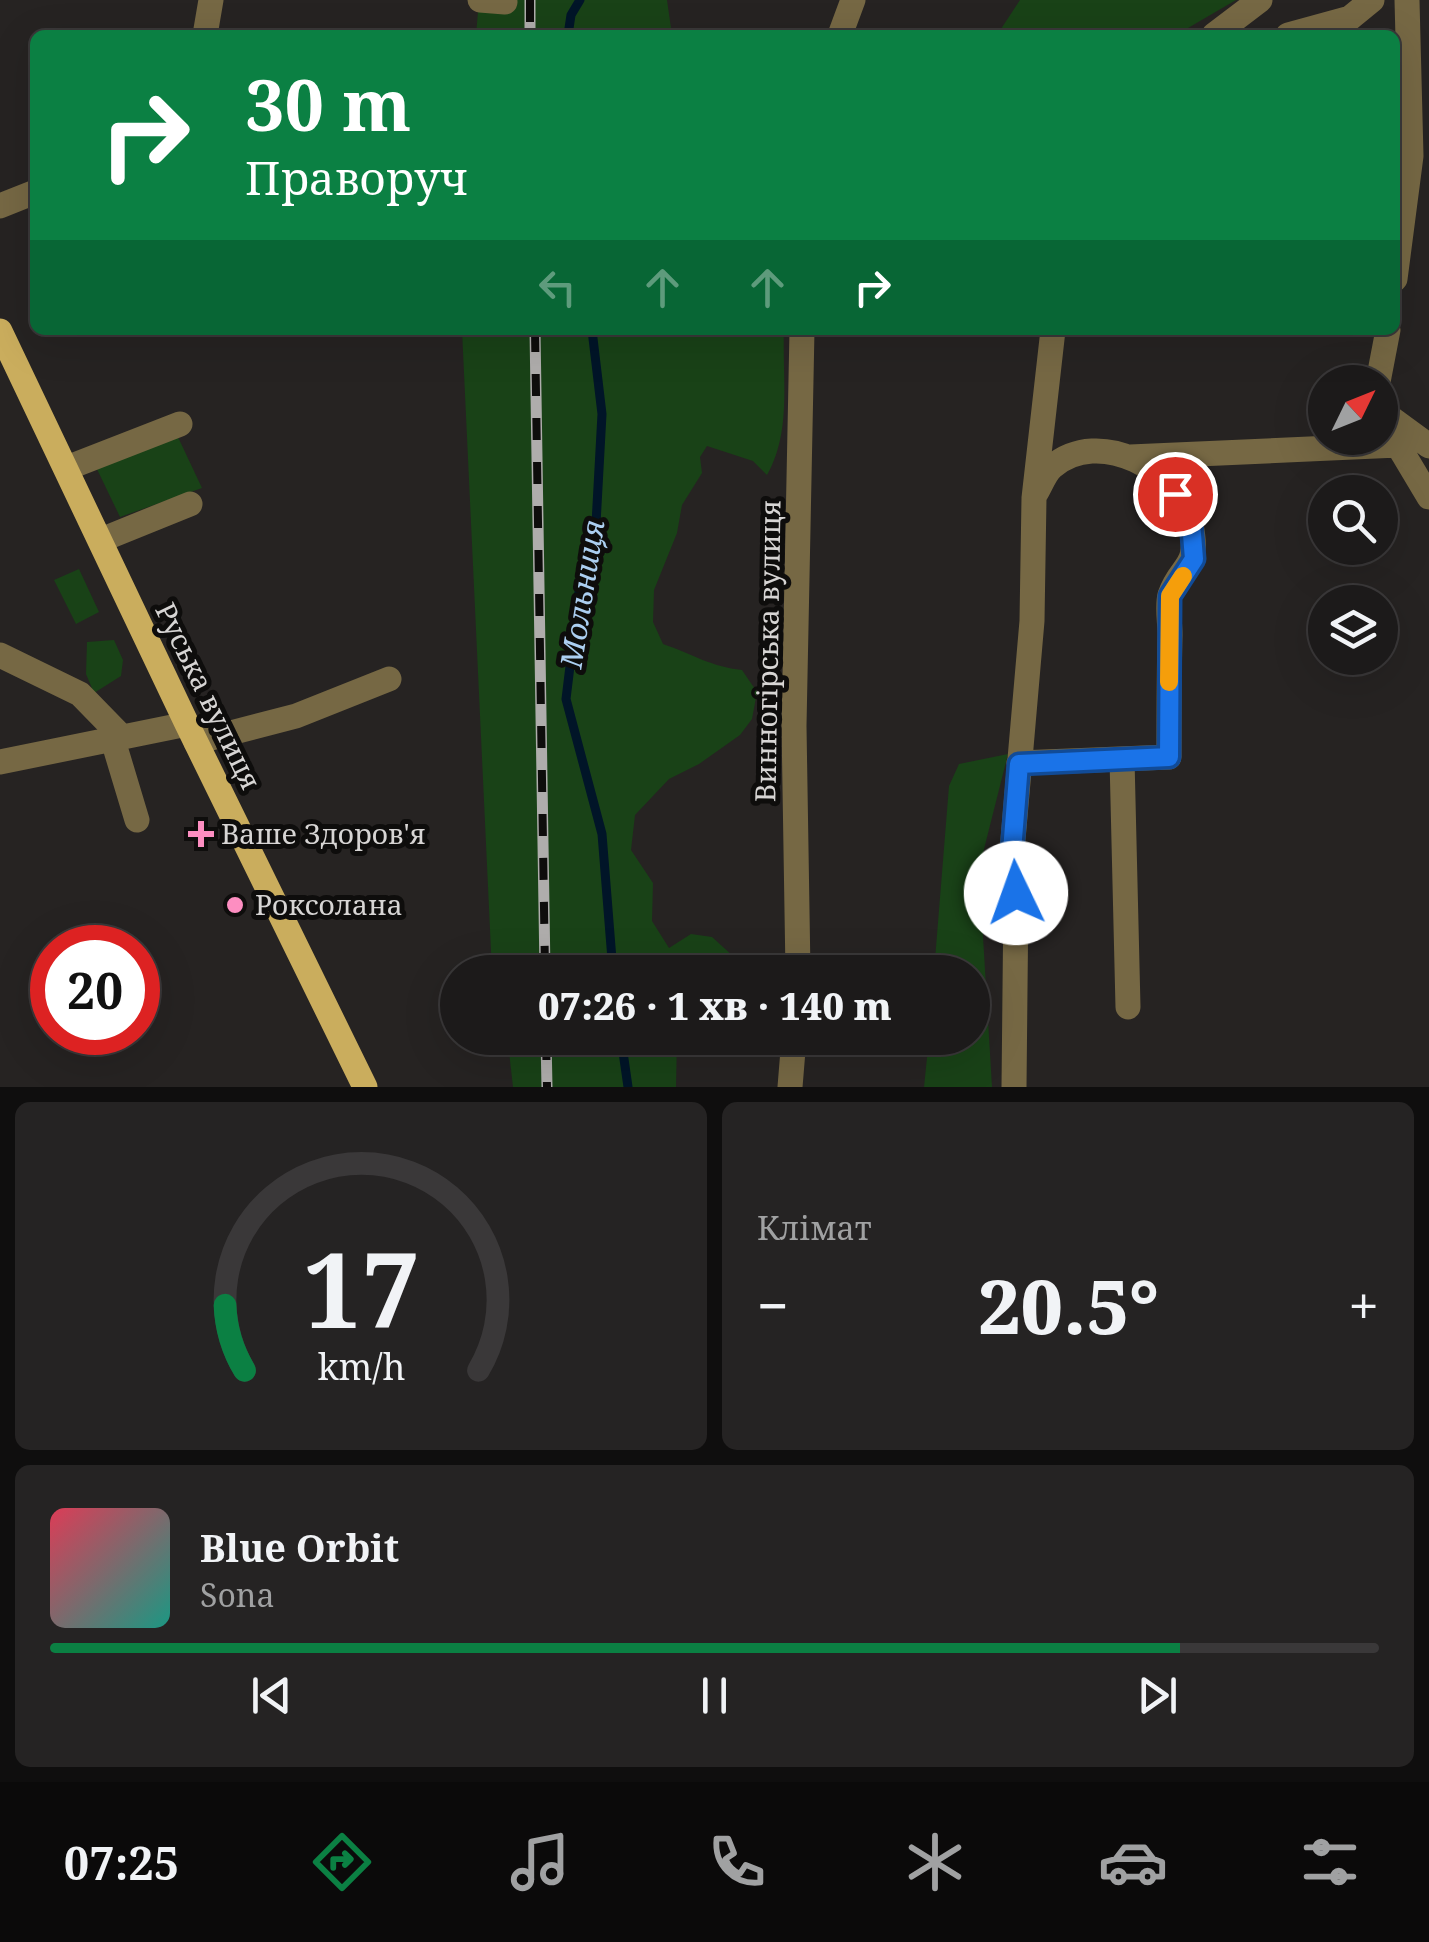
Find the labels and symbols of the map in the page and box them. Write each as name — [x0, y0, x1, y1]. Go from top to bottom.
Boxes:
north arrow — [1308, 365, 1398, 455]
pin — [1133, 452, 1218, 537]
street label: Винногірська вулиця — [745, 500, 789, 802]
water label: Мольниця — [549, 517, 613, 672]
street label: Руська вулиця — [147, 596, 271, 795]
place label: Ваше Здоров'я — [221, 814, 426, 852]
marker: Ваше Здоров'я — [190, 823, 212, 845]
position arrow — [964, 841, 1068, 945]
place label: Роксолана — [255, 885, 403, 923]
marker: Роксолана — [224, 894, 246, 916]
speed limit sign: 20 — [30, 925, 160, 1055]

